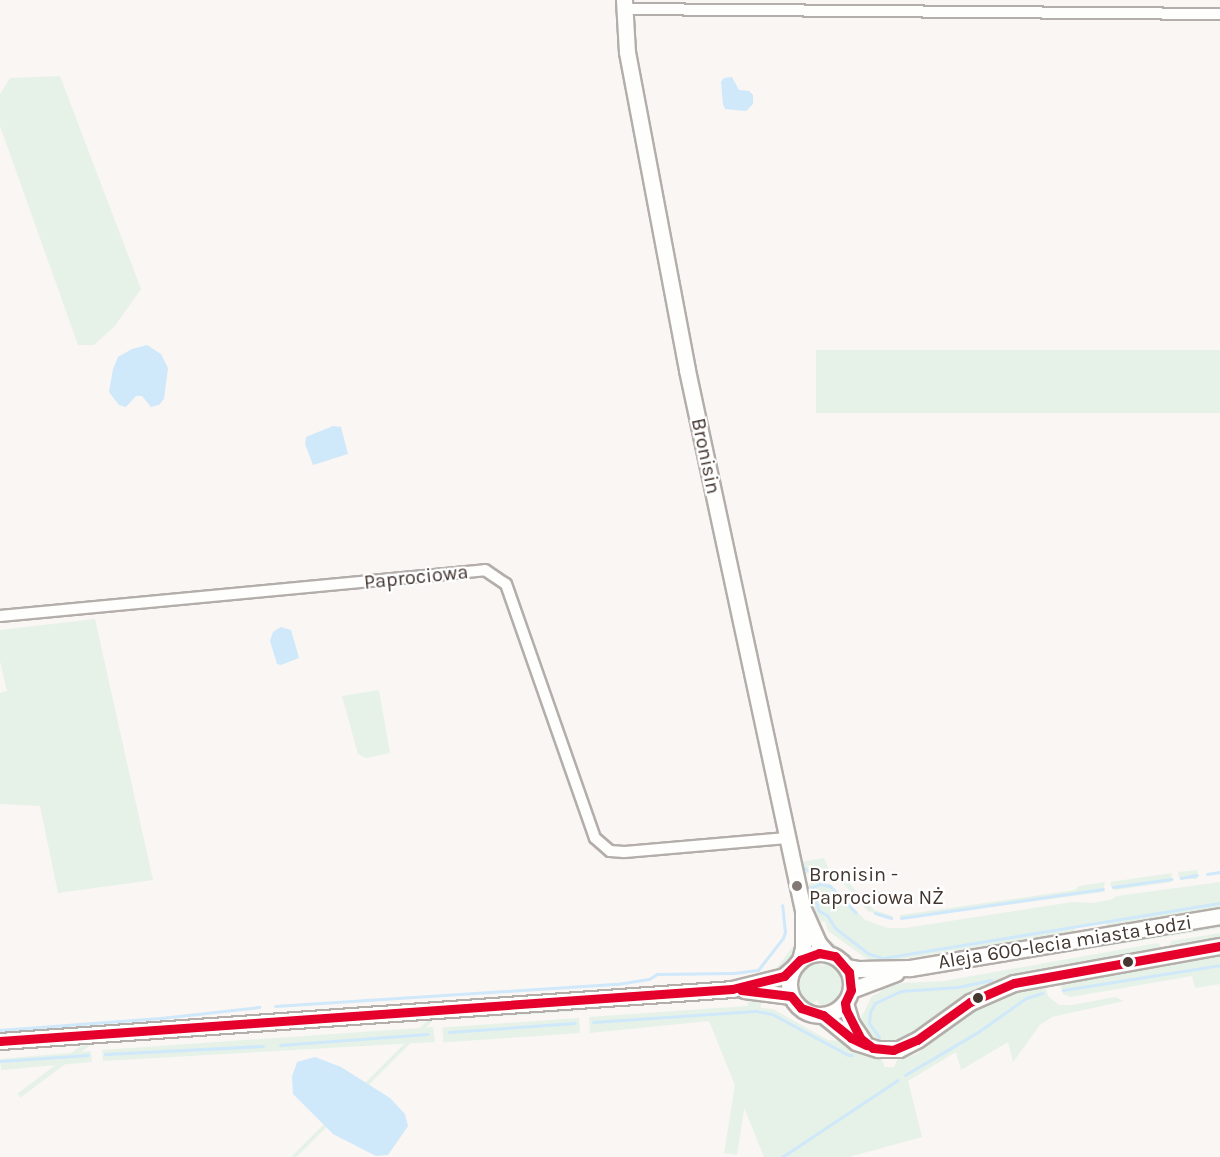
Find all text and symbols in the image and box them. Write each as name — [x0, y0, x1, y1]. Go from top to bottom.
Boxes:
street label: Bronisin — [686, 416, 726, 496]
street label: Paprociowa — [363, 560, 469, 594]
place label: Bronisin - Paprociowa NŻ — [809, 862, 944, 909]
marker: Bronisin - Paprociowa NŻ — [790, 879, 804, 893]
street label: Aleja 600-lecia miasta Łodzi — [936, 910, 1194, 974]
unlabelled marker — [1122, 956, 1134, 968]
unlabelled marker — [972, 992, 984, 1004]

